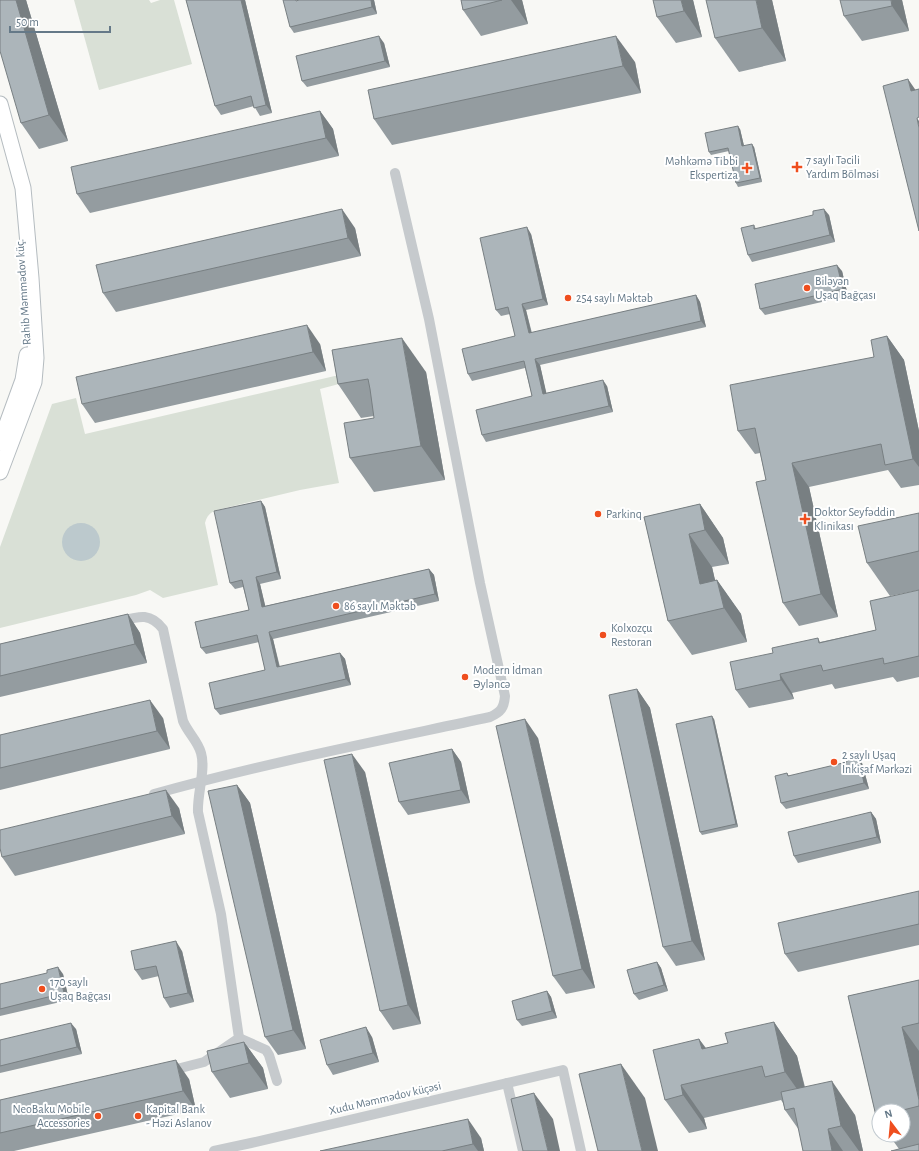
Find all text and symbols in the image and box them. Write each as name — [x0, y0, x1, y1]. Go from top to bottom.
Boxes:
scale bar — [10, 8, 110, 34]
text: 50 m — [16, 16, 39, 28]
place label: 7 saylı Təcili Yardım Bölməsi — [806, 154, 879, 180]
place label: Məhkəmə Tibbi Ekspertiza — [665, 155, 738, 181]
marker: 7 saylı Təcili Yardım Bölməsi — [791, 161, 803, 173]
marker: Məhkəmə Tibbi Ekspertiza — [741, 162, 753, 174]
street label: Rahib Məmmədov küç. — [13, 239, 33, 345]
place label: Biləyən Uşaq Bağçası — [815, 275, 876, 301]
marker: Biləyən Uşaq Bağçası — [802, 283, 812, 293]
place label: 254 saylı Məktəb — [576, 292, 653, 305]
marker: 254 saylı Məktəb — [563, 293, 573, 303]
place label: Doktor Seyfәddin Klinikası — [814, 506, 895, 532]
place label: Parkinq — [606, 508, 642, 520]
marker: Parkinq — [593, 509, 603, 519]
marker: Doktor Seyfәddin Klinikası — [799, 513, 811, 525]
place label: 86 saylı Məktəb — [344, 600, 416, 613]
marker: 86 saylı Məktəb — [331, 601, 341, 611]
place label: Kolxozçu Restoran — [611, 622, 652, 648]
marker: Kolxozçu Restoran — [598, 630, 608, 640]
place label: Modern İdman Əyləncə — [473, 663, 542, 691]
marker: Modern İdman Əyləncə — [460, 672, 470, 682]
place label: 2 saylı Uşaq İnkişaf Mərkəzi — [842, 749, 912, 775]
marker: 2 saylı Uşaq İnkişaf Mərkəzi — [829, 757, 839, 767]
place label: 170 saylı Uşaq Bağçası — [50, 976, 111, 1002]
marker: 170 saylı Uşaq Bağçası — [37, 984, 47, 994]
street label: Xudu Məmmədov küçəsi — [328, 1079, 442, 1117]
place label: NeoBaku Mobile Accessories — [13, 1103, 90, 1129]
place label: Kapital Bank - Həzi Aslanov — [146, 1103, 212, 1129]
north arrow — [871, 1103, 911, 1143]
text: N — [883, 1108, 894, 1120]
marker: NeoBaku Mobile Accessories — [93, 1111, 103, 1121]
marker: Kapital Bank - Həzi Aslanov — [133, 1111, 143, 1121]

